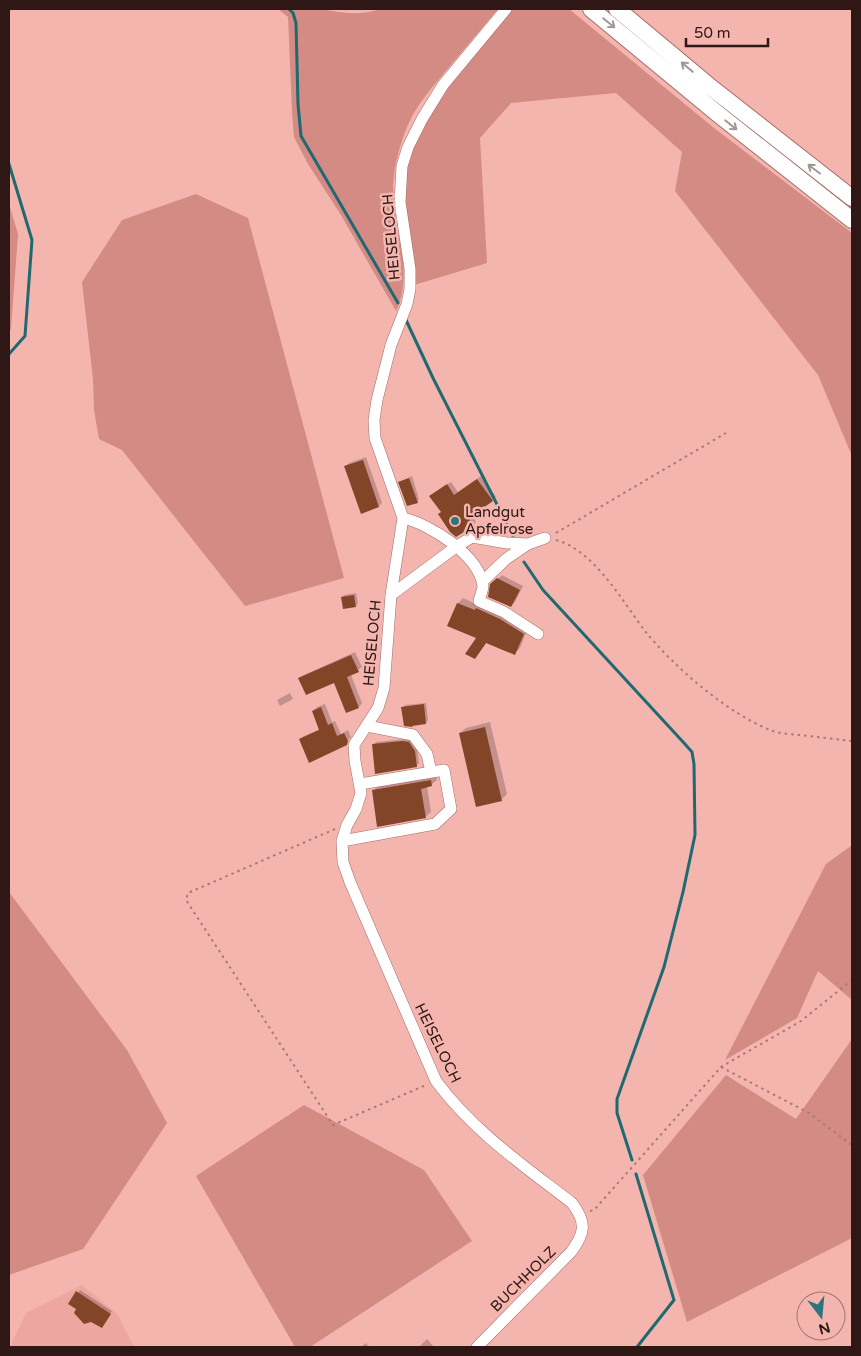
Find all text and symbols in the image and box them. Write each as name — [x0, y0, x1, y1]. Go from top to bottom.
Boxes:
scale bar — [686, 15, 768, 47]
one-way arrow — [602, 18, 615, 29]
text: 50 m — [694, 24, 731, 42]
one-way arrow — [681, 61, 694, 72]
one-way arrow — [724, 119, 737, 130]
one-way arrow — [808, 163, 821, 174]
street label: HEISELOCH — [378, 193, 404, 281]
place label: Landgut Apfelrose — [465, 503, 533, 538]
marker: Landgut Apfelrose — [449, 515, 461, 527]
street label: HEISELOCH — [359, 599, 385, 687]
street label: HEISELOCH — [411, 1000, 465, 1086]
street label: BUCHHOLZ — [487, 1243, 559, 1315]
north arrow — [796, 1291, 846, 1341]
text: N — [817, 1318, 832, 1338]

